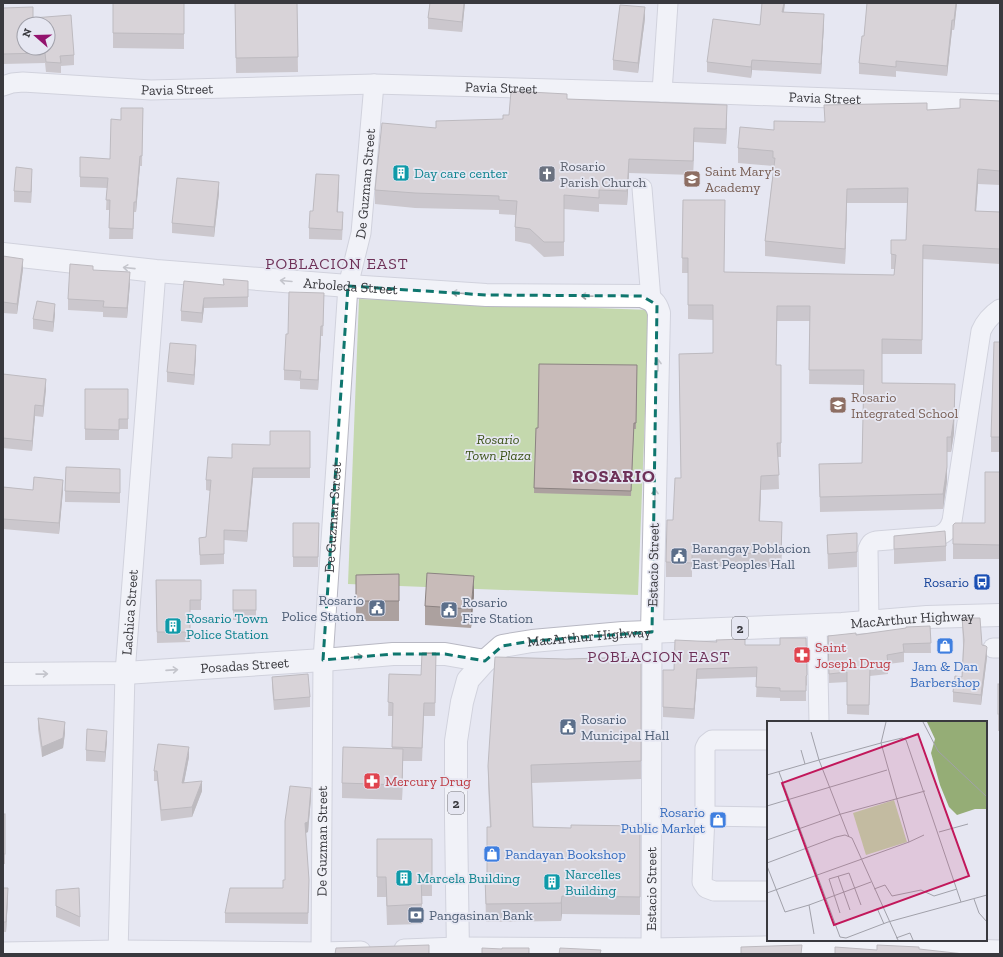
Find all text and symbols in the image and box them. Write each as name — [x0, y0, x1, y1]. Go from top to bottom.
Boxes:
north arrow — [16, 16, 56, 56]
text: N — [20, 26, 35, 39]
street label: Pavia Street — [465, 79, 538, 98]
street label: Pavia Street — [140, 80, 214, 99]
street label: Pavia Street — [788, 89, 862, 108]
street label: De Guzman Street — [352, 127, 379, 241]
place label: Rosario Parish Church — [560, 158, 647, 191]
building icon: Day care center — [391, 163, 411, 183]
place label: Saint Mary's Academy — [705, 163, 780, 196]
church icon: Rosario Parish Church — [537, 164, 557, 184]
place label: Day care center — [414, 165, 508, 182]
school or university icon: Saint Mary's Academy — [682, 169, 702, 189]
district label: POBLACION EAST — [265, 254, 409, 273]
one-way arrow — [123, 264, 136, 271]
street label: Arboleda Street — [303, 275, 399, 298]
one-way arrow — [280, 278, 293, 285]
one-way arrow — [452, 289, 465, 297]
one-way arrow — [581, 292, 594, 300]
one-way arrow — [654, 359, 662, 372]
place label: Rosario Integrated School — [851, 389, 958, 422]
school or university icon: Rosario Integrated School — [828, 395, 848, 415]
park label: Rosario Town Plaza — [465, 431, 531, 464]
street label: De Guzman Street — [321, 461, 345, 573]
district label: ROSARIO — [572, 465, 656, 487]
one-way arrow — [651, 489, 659, 502]
street label: Estacio Street — [644, 522, 663, 607]
place label: Barangay Poblacion East Peoples Hall — [692, 540, 810, 573]
public building icon: Barangay Poblacion East Peoples Hall — [669, 546, 689, 566]
street label: Lachica Street — [118, 568, 142, 656]
bus stop icon: Rosario — [972, 572, 992, 592]
place label: Rosario — [923, 574, 969, 591]
place label: Rosario Police Station — [281, 592, 364, 625]
place label: Rosario Fire Station — [462, 594, 533, 627]
public building icon: Rosario Police Station — [367, 598, 387, 618]
public building icon: Rosario Fire Station — [439, 600, 459, 620]
street label: MacArthur Highway — [850, 608, 975, 632]
place label: Rosario Town Police Station — [186, 610, 269, 643]
building icon: Rosario Town Police Station — [163, 616, 183, 636]
road number: 2 — [732, 617, 748, 639]
street label: MacArthur Highway — [526, 624, 652, 650]
shop icon: Jam & Dan Barbershop — [935, 636, 955, 656]
place label: Saint Joseph Drug — [815, 639, 891, 672]
pharmacy icon: Saint Joseph Drug — [792, 645, 812, 665]
district label: POBLACION EAST — [587, 647, 731, 666]
one-way arrow — [350, 653, 363, 660]
street label: Posadas Street — [200, 654, 290, 677]
place label: Jam & Dan Barbershop — [910, 658, 980, 691]
one-way arrow — [165, 666, 178, 673]
one-way arrow — [35, 670, 48, 678]
place label: Rosario Municipal Hall — [581, 711, 670, 744]
public building icon: Rosario Municipal Hall — [558, 717, 578, 737]
inset map — [767, 721, 987, 941]
pharmacy icon: Mercury Drug — [362, 771, 382, 791]
place label: Mercury Drug — [385, 773, 471, 790]
street label: De Guzman Street — [313, 785, 331, 896]
road number: 2 — [448, 792, 464, 814]
place label: Rosario Public Market — [621, 804, 706, 837]
shop icon: Rosario Public Market — [708, 810, 728, 830]
shop icon: Pandayan Bookshop — [482, 844, 502, 864]
place label: Pandayan Bookshop — [505, 846, 626, 863]
street label: Estacio Street — [643, 846, 660, 931]
place label: Narcelles Building — [565, 866, 621, 899]
building icon: Marcela Building — [394, 868, 414, 888]
place label: Marcela Building — [417, 870, 520, 887]
building icon: Narcelles Building — [542, 872, 562, 892]
bank icon: Pangasinan Bank — [406, 905, 426, 925]
place label: Pangasinan Bank — [429, 907, 533, 924]

